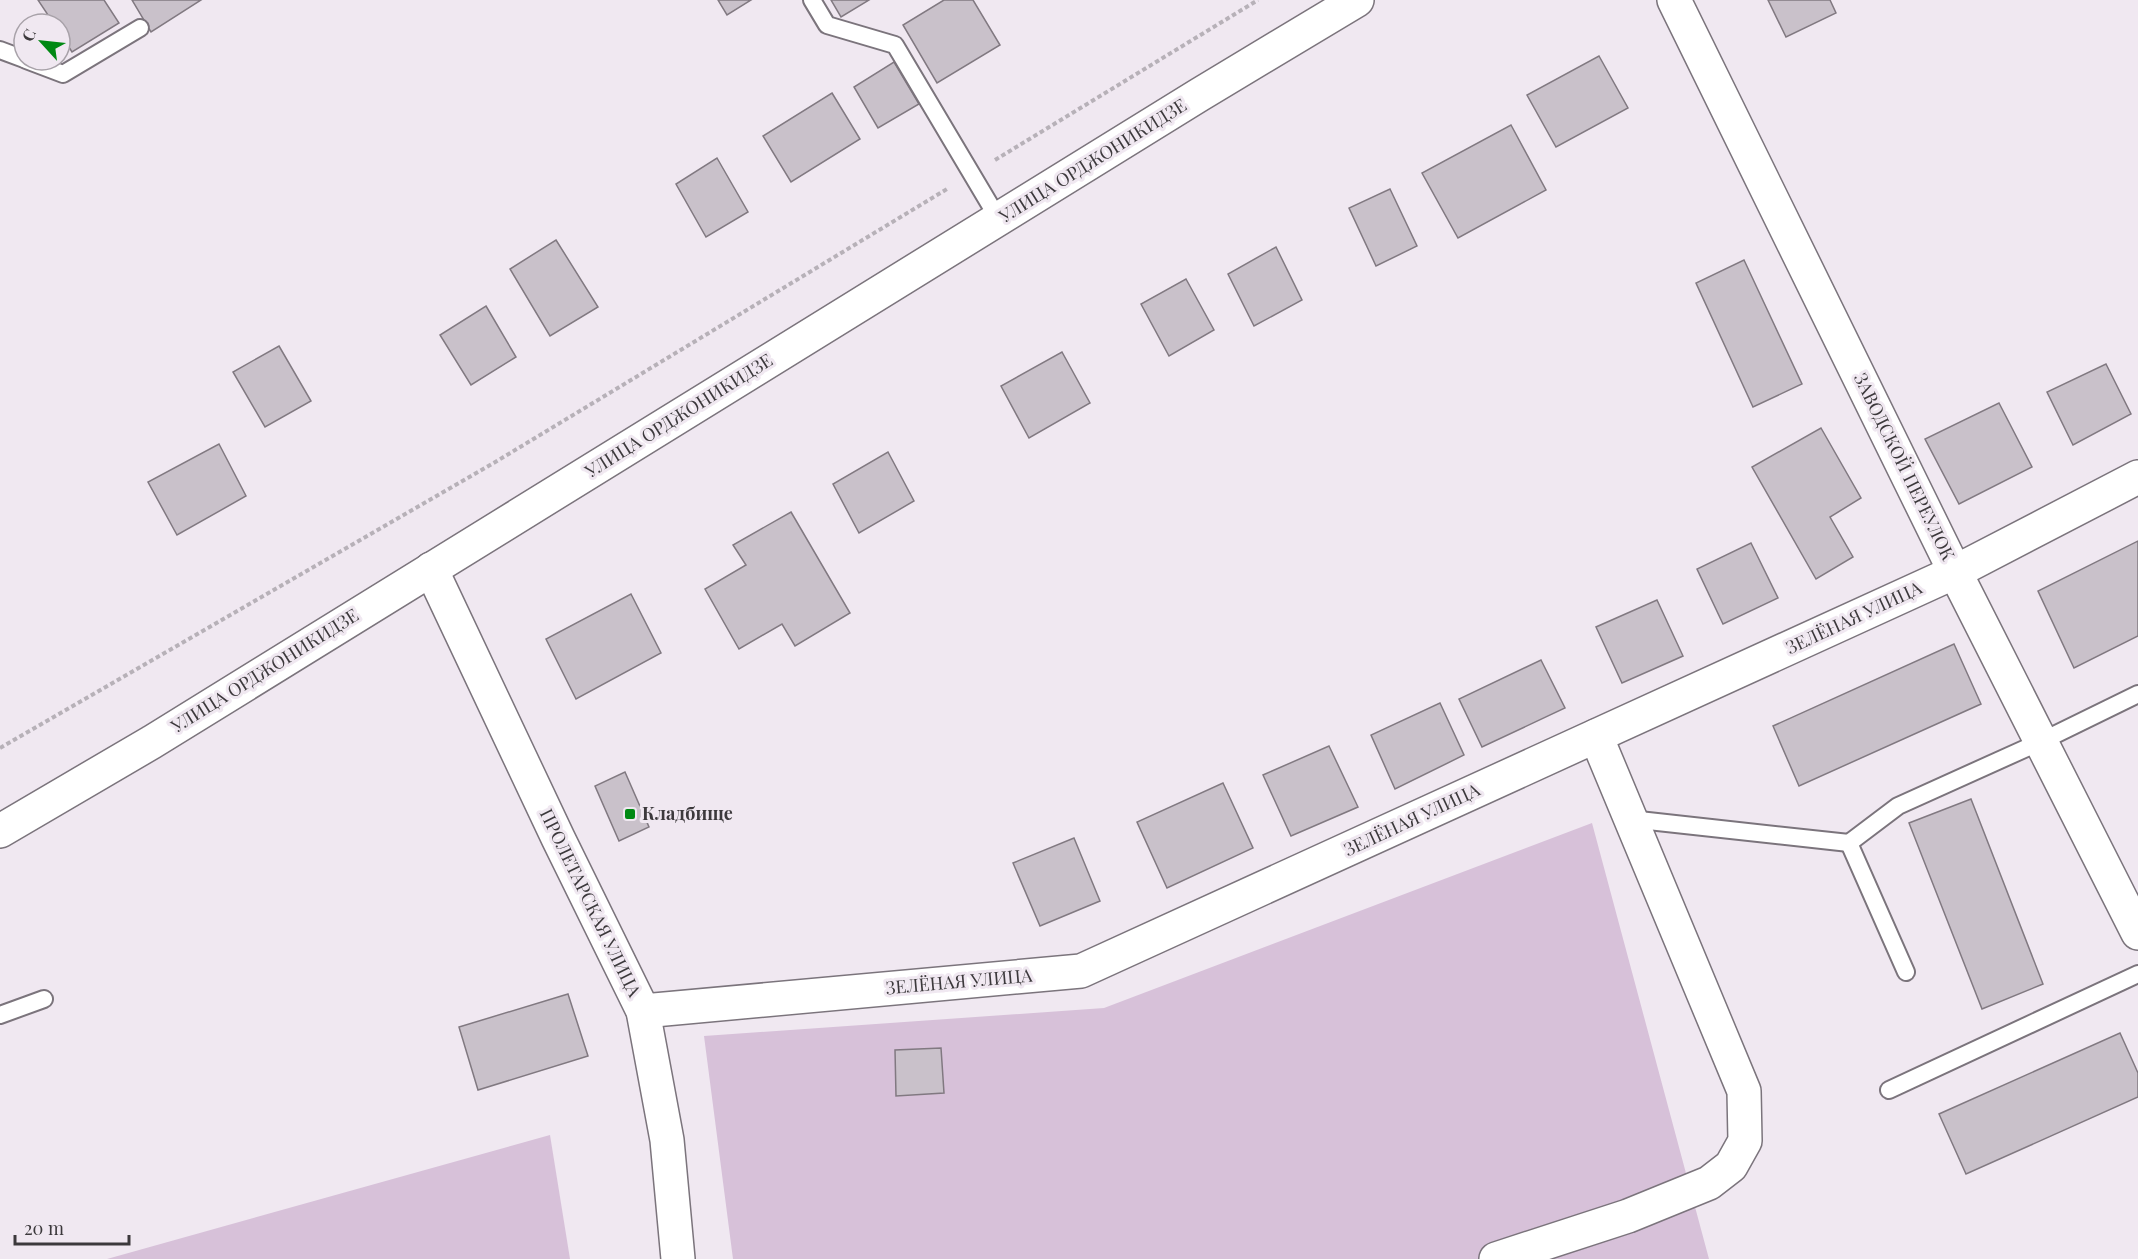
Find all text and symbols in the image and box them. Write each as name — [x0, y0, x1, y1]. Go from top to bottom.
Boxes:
north arrow — [12, 12, 72, 72]
text: С — [16, 25, 40, 45]
street label: УЛИЦА ОРДЖОНИКИДЗЕ — [993, 92, 1191, 228]
street label: УЛИЦА ОРДЖОНИКИДЗЕ — [579, 347, 777, 483]
street label: ЗАВОДСКОЙ ПЕРЕУЛОК — [1849, 369, 1961, 564]
street label: ЗЕЛЁНАЯ УЛИЦА — [1782, 575, 1926, 659]
street label: УЛИЦА ОРДЖОНИКИДЗЕ — [165, 602, 363, 738]
street label: ЗЕЛЁНАЯ УЛИЦА — [1340, 777, 1484, 861]
place label: Кладбище — [642, 801, 733, 825]
street label: ПРОЛЕТАРСКАЯ УЛИЦА — [535, 804, 647, 1001]
marker: Кладбище — [623, 807, 637, 821]
street label: ЗЕЛЁНАЯ УЛИЦА — [885, 963, 1034, 999]
scale bar — [15, 1208, 129, 1246]
text: 20 m — [24, 1216, 64, 1240]

